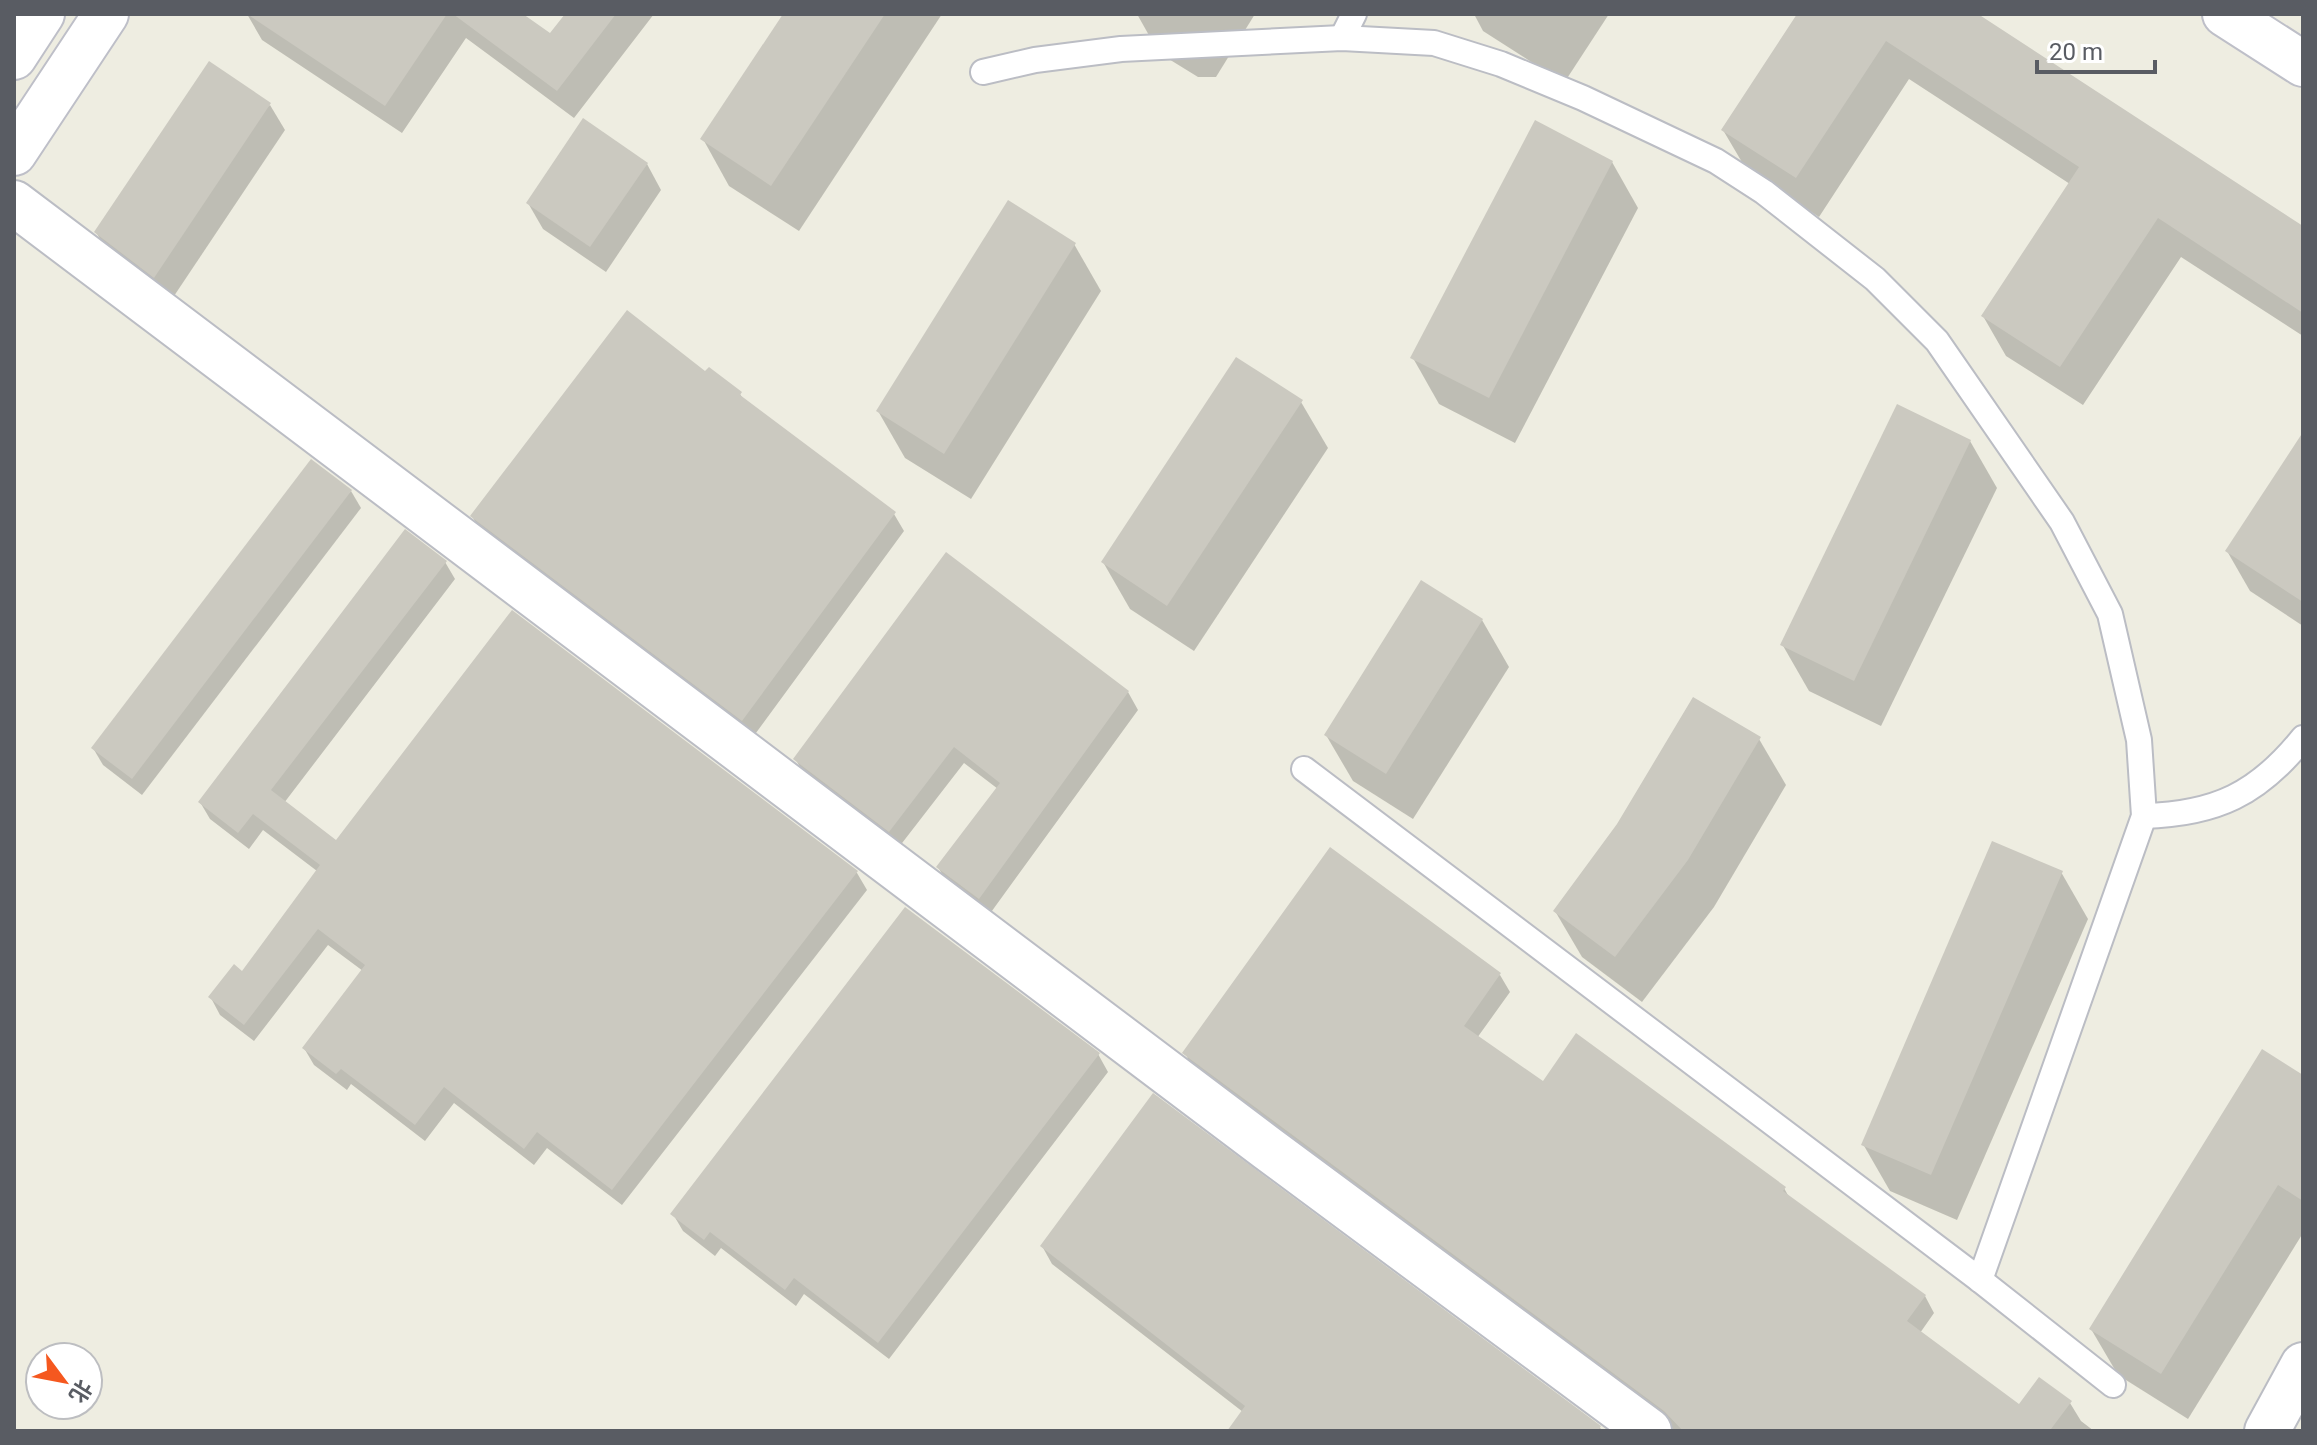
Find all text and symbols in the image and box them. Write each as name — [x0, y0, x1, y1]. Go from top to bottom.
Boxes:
scale bar — [2037, 24, 2155, 74]
text: 20 m — [2049, 38, 2103, 66]
north arrow — [24, 1341, 104, 1421]
text: 北 — [64, 1375, 97, 1407]

